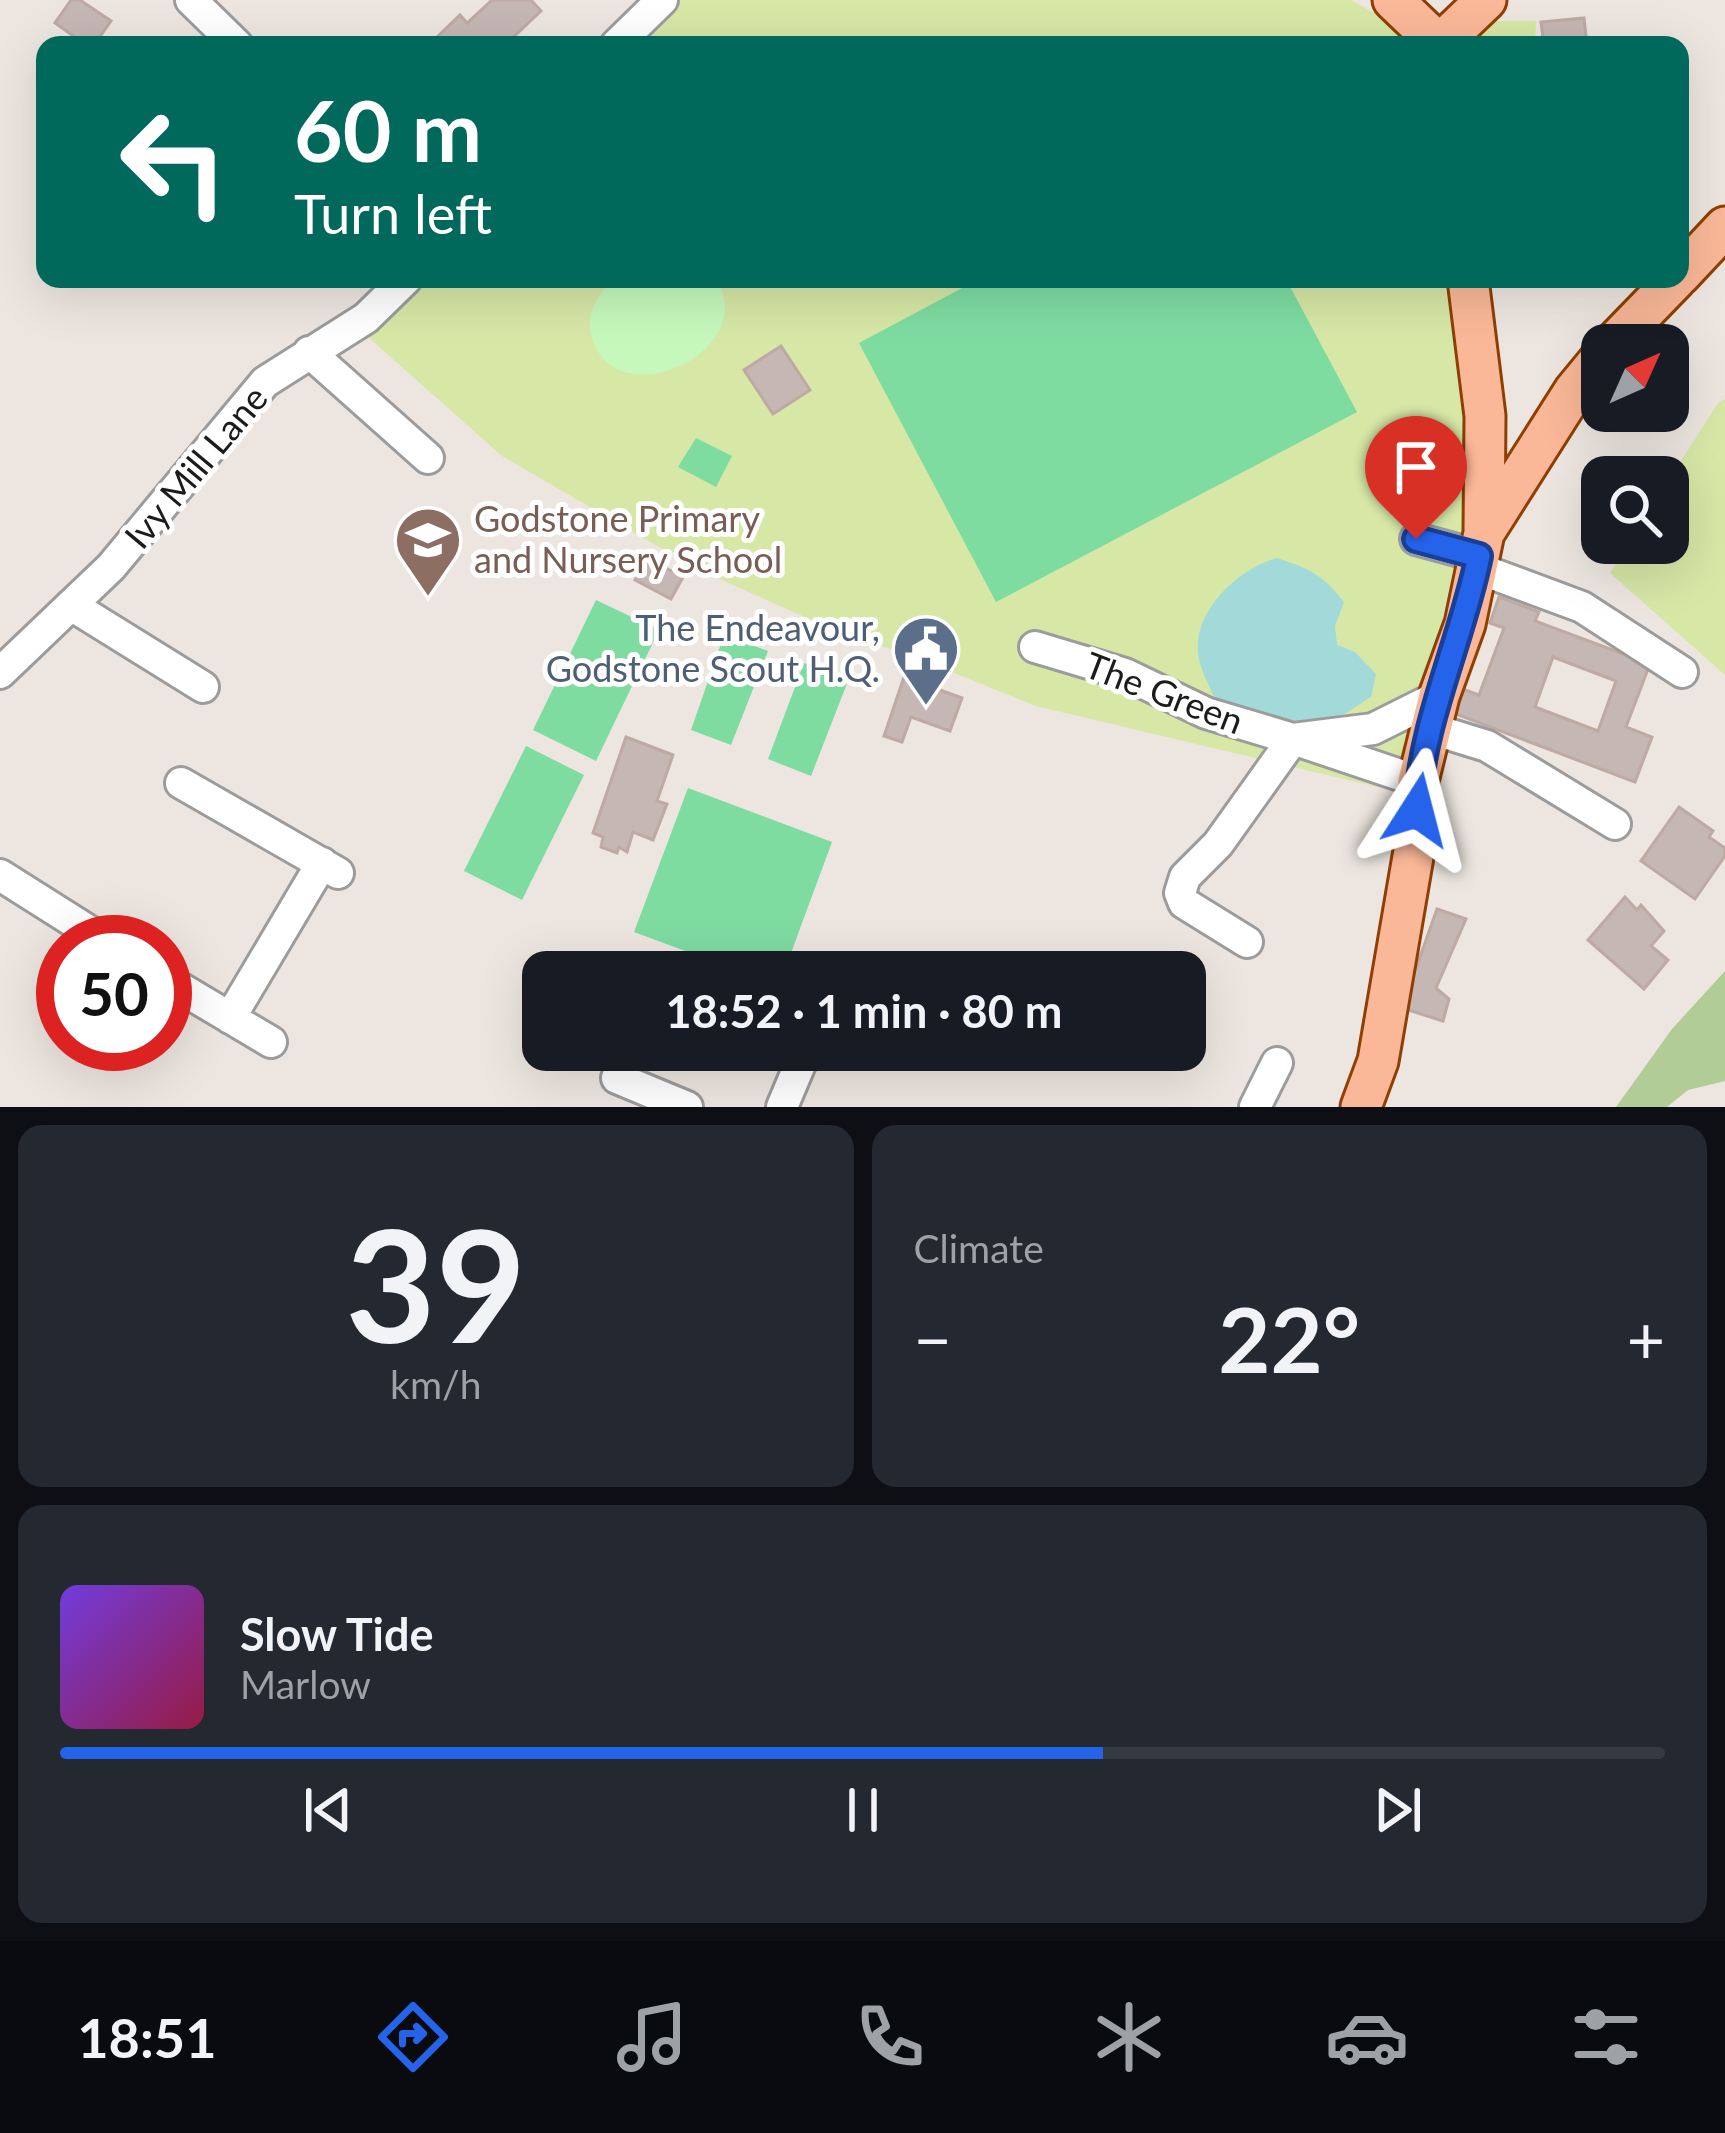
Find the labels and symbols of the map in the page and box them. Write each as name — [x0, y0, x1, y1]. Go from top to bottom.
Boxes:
north arrow — [1581, 324, 1689, 432]
street label: Ivy Mill Lane — [115, 376, 276, 557]
pin — [1365, 416, 1467, 539]
place label: Godstone Primary and Nursery School — [474, 496, 782, 581]
school or university icon: Godstone Primary and Nursery School — [393, 505, 463, 599]
place label: The Endeavour, Godstone Scout H.Q. — [546, 605, 880, 690]
public building icon: The Endeavour, Godstone Scout H.Q. — [891, 614, 961, 708]
street label: The Green — [1079, 642, 1250, 742]
position arrow — [1354, 747, 1480, 873]
speed limit sign: 50 — [36, 915, 192, 1071]

